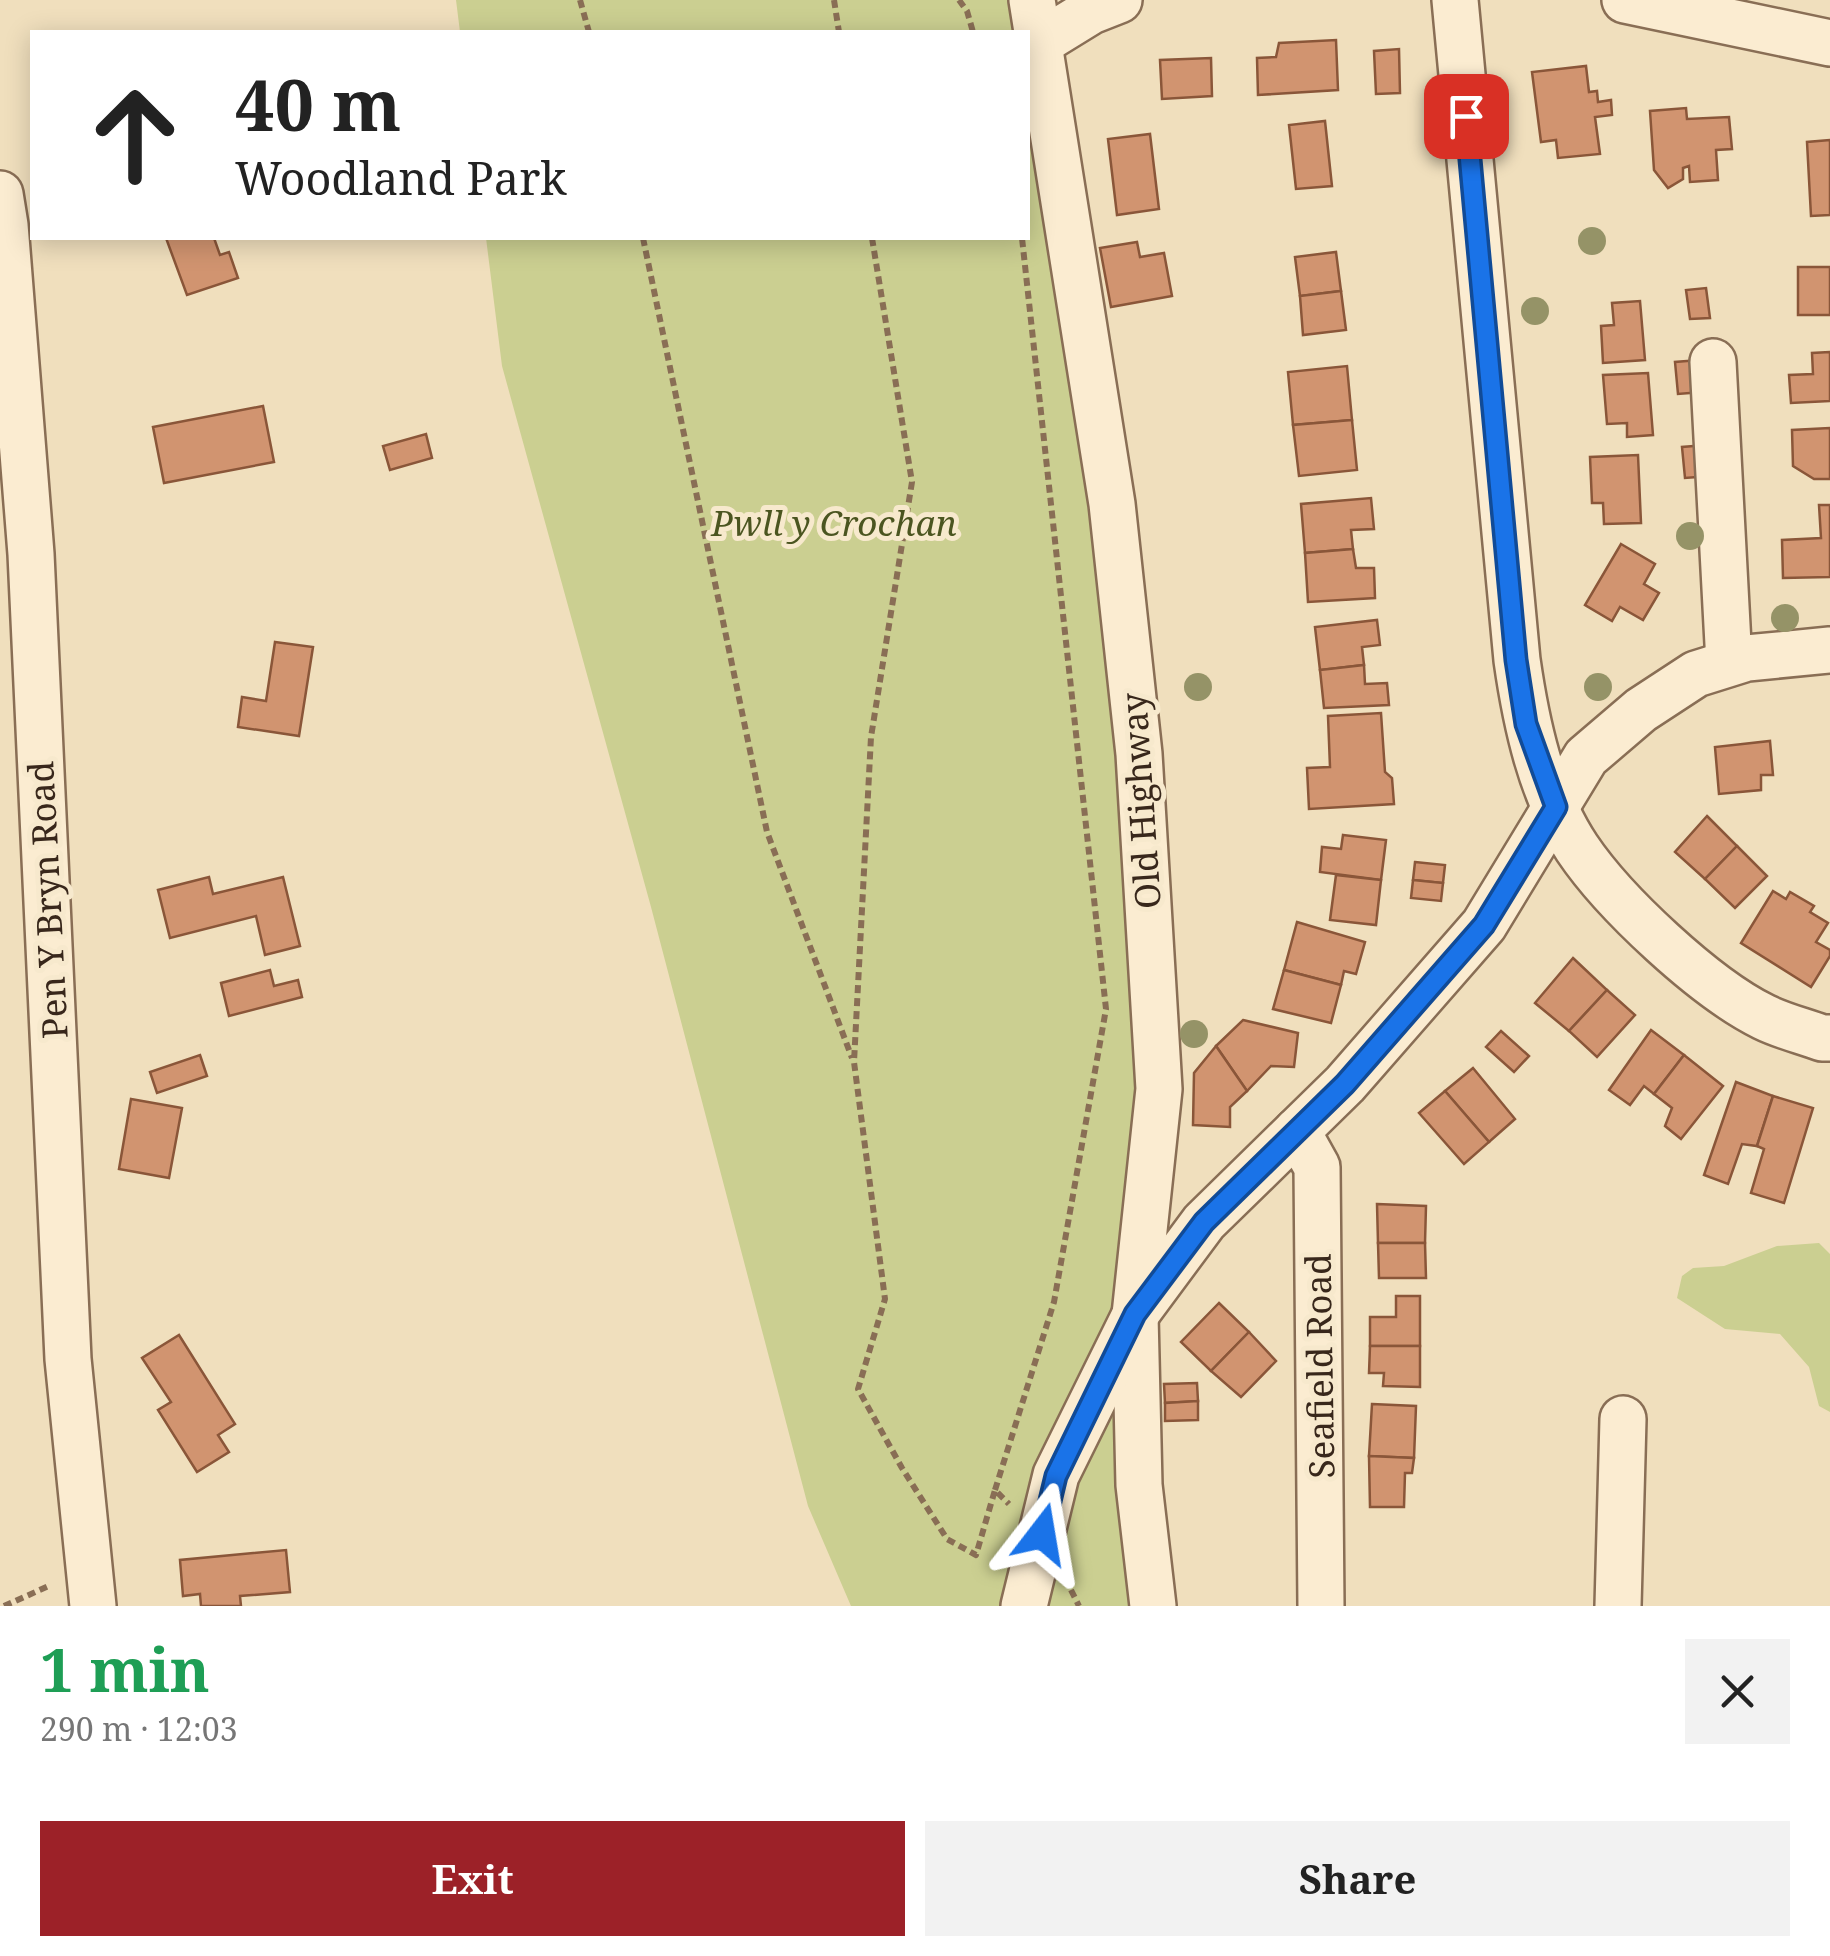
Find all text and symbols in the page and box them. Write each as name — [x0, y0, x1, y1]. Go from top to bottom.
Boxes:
text: 40 m — [235, 56, 401, 152]
icon: ahead — [70, 70, 200, 200]
pin — [1424, 74, 1509, 159]
icon: arrive — [1439, 89, 1494, 144]
text: Woodland Park — [235, 147, 567, 208]
park label: Pwll y Crochan — [710, 499, 957, 546]
street label: Old Highway — [1109, 691, 1171, 911]
street label: Pen Y Bryn Road — [16, 760, 78, 1040]
street label: Seafield Road — [1294, 1253, 1344, 1479]
position arrow — [990, 1482, 1094, 1586]
text: 1 min — [40, 1628, 210, 1710]
button: close — [1685, 1639, 1790, 1744]
text: 290 m · 12:03 — [40, 1707, 238, 1750]
button: Exit — [40, 1821, 905, 1936]
button: Share — [925, 1821, 1790, 1936]

